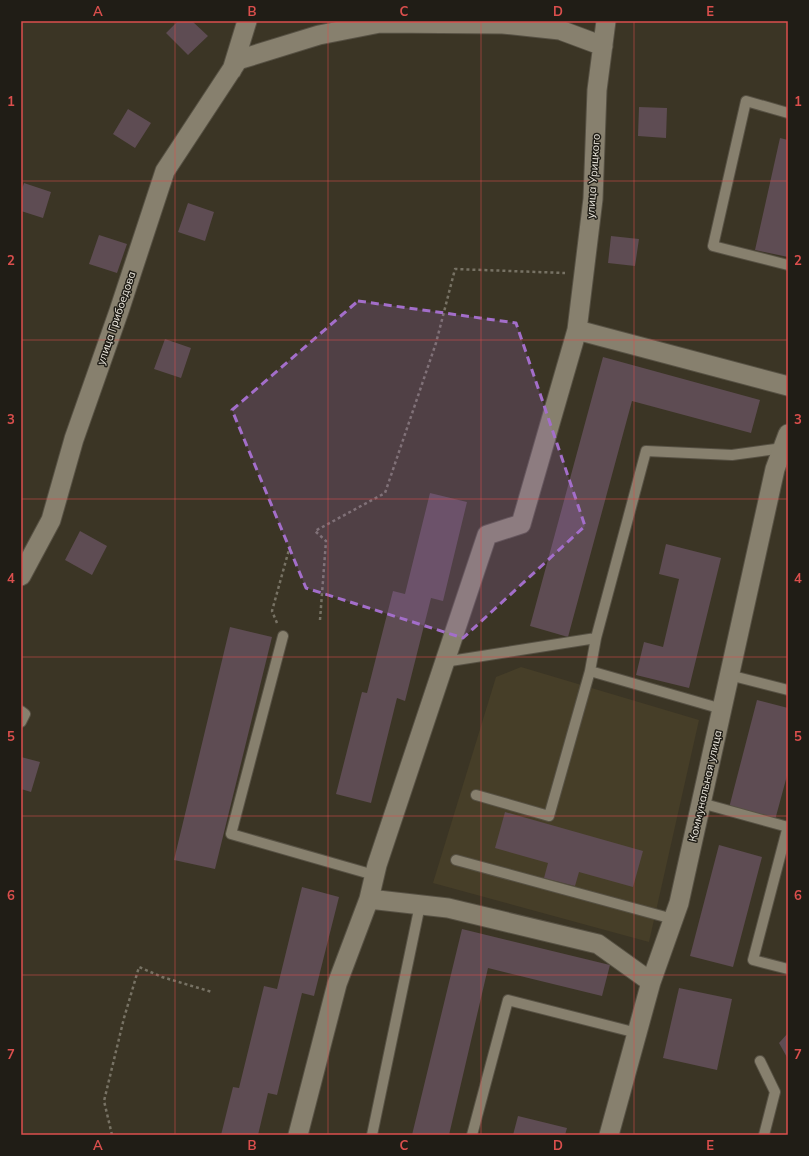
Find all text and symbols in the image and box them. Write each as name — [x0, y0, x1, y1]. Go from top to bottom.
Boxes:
text: A — [93, 3, 103, 19]
text: B — [248, 3, 257, 19]
text: C — [400, 3, 409, 19]
text: D — [553, 3, 563, 19]
text: E — [706, 3, 714, 19]
text: 1 — [7, 93, 15, 109]
text: 1 — [794, 93, 802, 109]
street label: улица Урицкого — [583, 133, 603, 219]
text: 2 — [7, 252, 15, 268]
text: 2 — [794, 252, 802, 268]
street label: улица Грибоедова — [93, 269, 139, 367]
text: 3 — [7, 411, 15, 427]
text: 3 — [794, 411, 802, 427]
text: 4 — [7, 570, 15, 586]
text: 4 — [794, 570, 802, 586]
text: 5 — [7, 728, 15, 744]
text: 5 — [794, 728, 802, 744]
street label: Коммунальная улица — [685, 729, 725, 843]
text: 6 — [7, 887, 15, 903]
text: 6 — [794, 887, 802, 903]
text: 7 — [7, 1046, 15, 1062]
text: 7 — [794, 1046, 802, 1062]
text: A — [93, 1137, 103, 1153]
text: B — [248, 1137, 257, 1153]
text: C — [400, 1137, 409, 1153]
text: D — [553, 1137, 563, 1153]
text: E — [706, 1137, 714, 1153]

